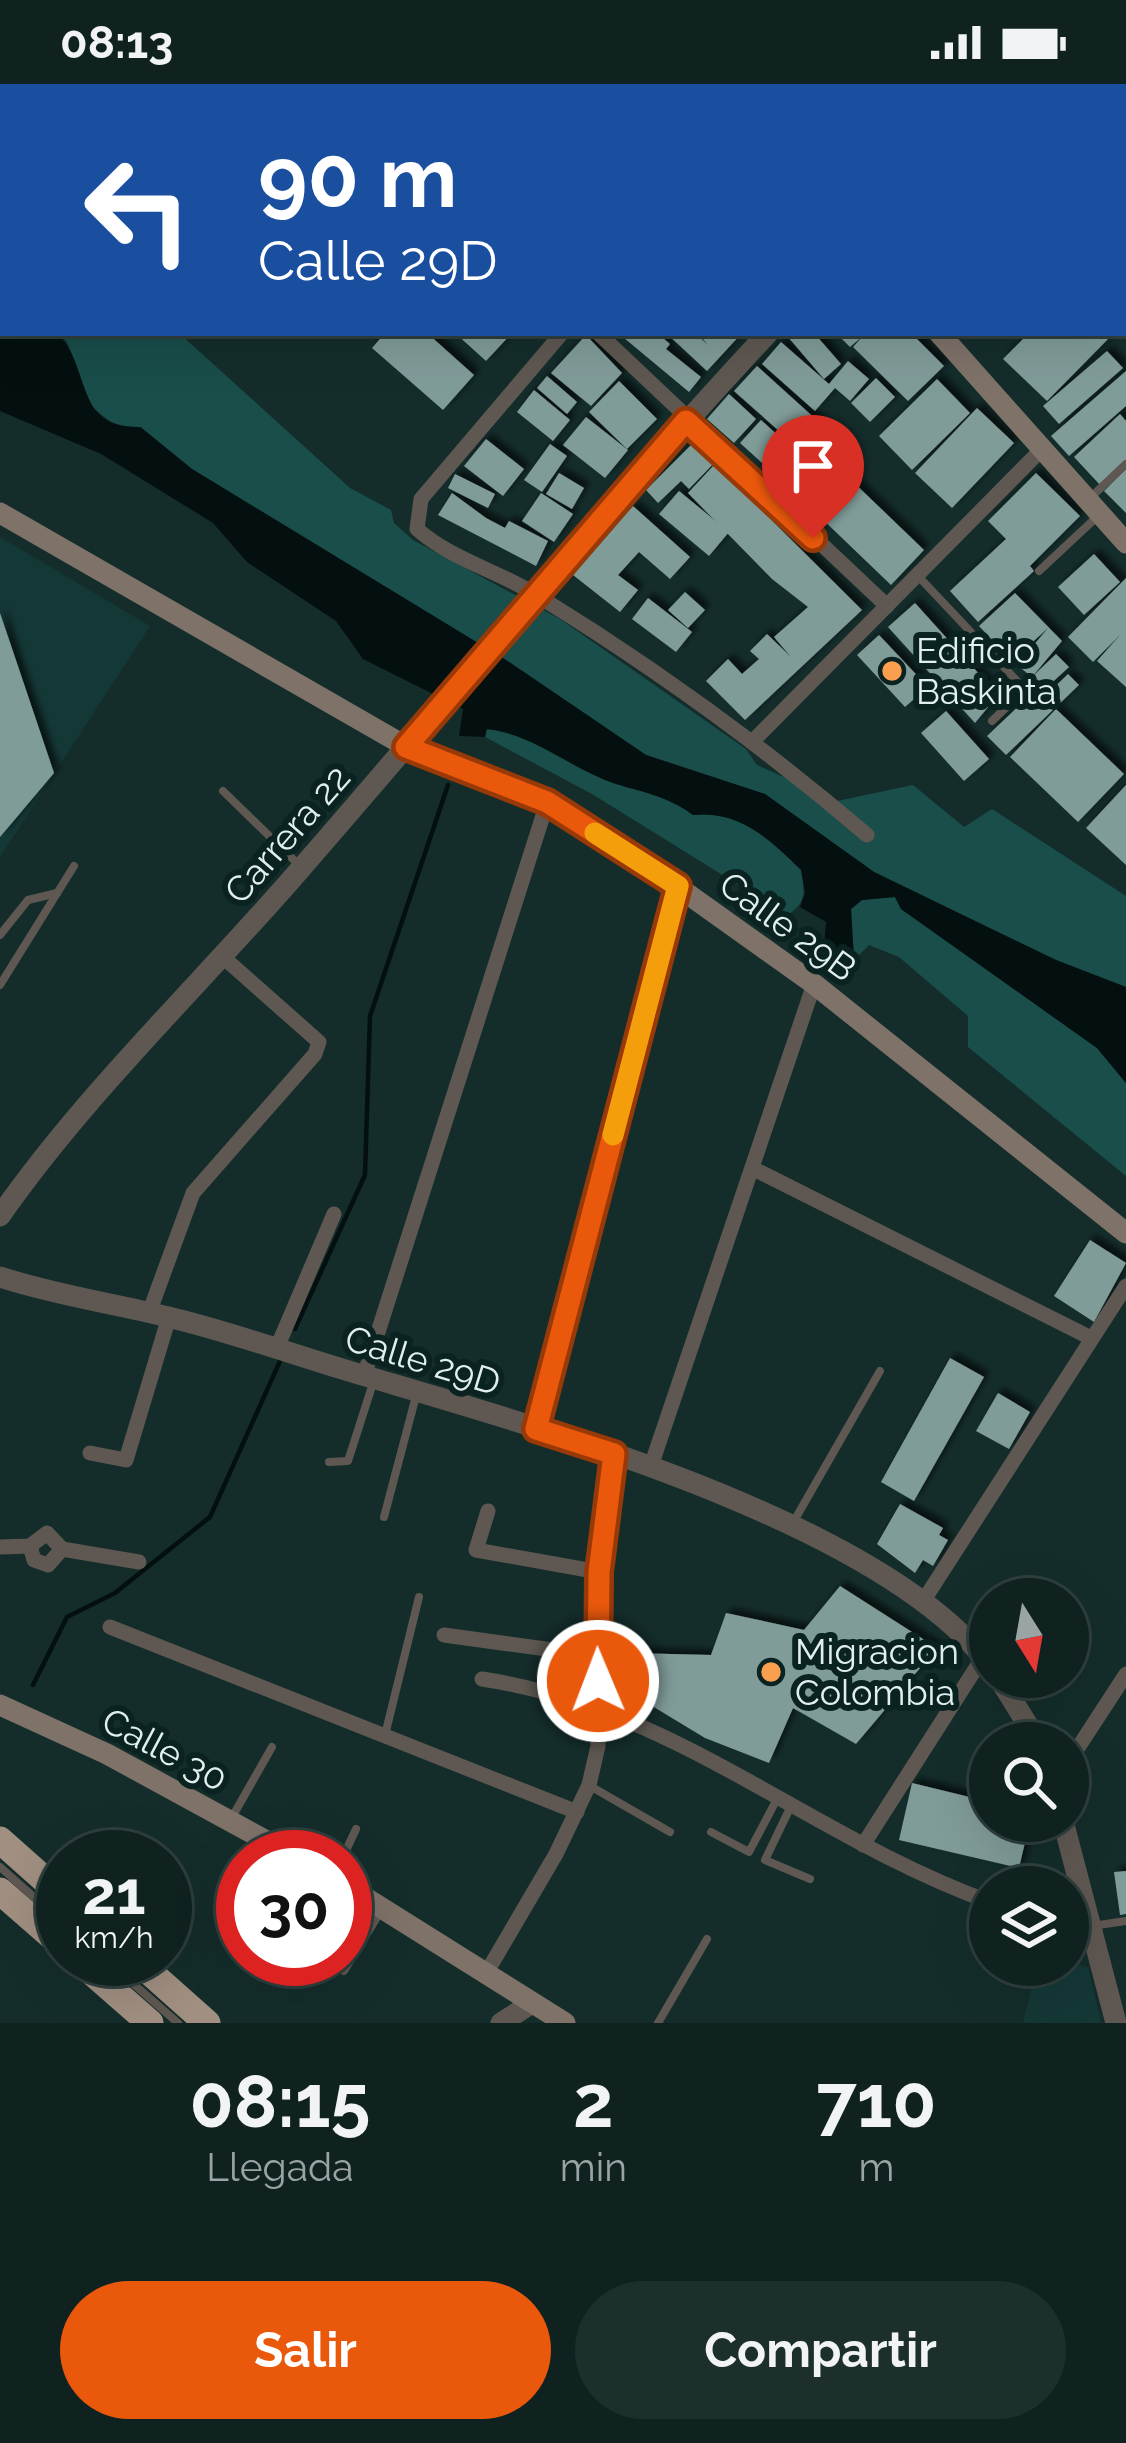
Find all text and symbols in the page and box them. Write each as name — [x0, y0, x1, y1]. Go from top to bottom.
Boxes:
text: 08:13 — [60, 16, 173, 69]
text: 90 m — [258, 128, 457, 227]
icon: left — [60, 132, 216, 288]
text: Calle 29D — [258, 229, 498, 293]
pin — [762, 415, 864, 538]
icon: arrive — [780, 433, 846, 499]
place label: Edificio Baskinta — [916, 629, 1056, 712]
marker: Edificio Baskinta — [879, 658, 905, 684]
street label: Carrera 22 — [216, 756, 358, 912]
street label: Calle 29B — [712, 863, 864, 989]
street label: Calle 29D — [340, 1317, 506, 1403]
north arrow — [969, 1578, 1089, 1698]
map controls — [969, 1578, 1089, 1986]
position arrow — [535, 1618, 661, 1744]
place label: Migracion Colombia — [795, 1630, 959, 1713]
marker: Migracion Colombia — [758, 1659, 784, 1685]
street label: Calle 30 — [95, 1699, 235, 1799]
button: search — [969, 1722, 1089, 1842]
speed limit sign: 30 — [216, 1830, 372, 1986]
text: 21 — [82, 1858, 146, 1928]
button: layers — [969, 1866, 1089, 1986]
text: km/h — [74, 1920, 154, 1955]
text: 08:15 — [189, 2059, 370, 2144]
text: 2 — [573, 2059, 614, 2144]
text: 710 — [816, 2059, 937, 2144]
text: Llegada — [206, 2144, 353, 2190]
text: min — [560, 2144, 627, 2190]
text: m — [859, 2144, 894, 2190]
button: Salir — [60, 2281, 551, 2419]
button: Compartir — [575, 2281, 1066, 2419]

